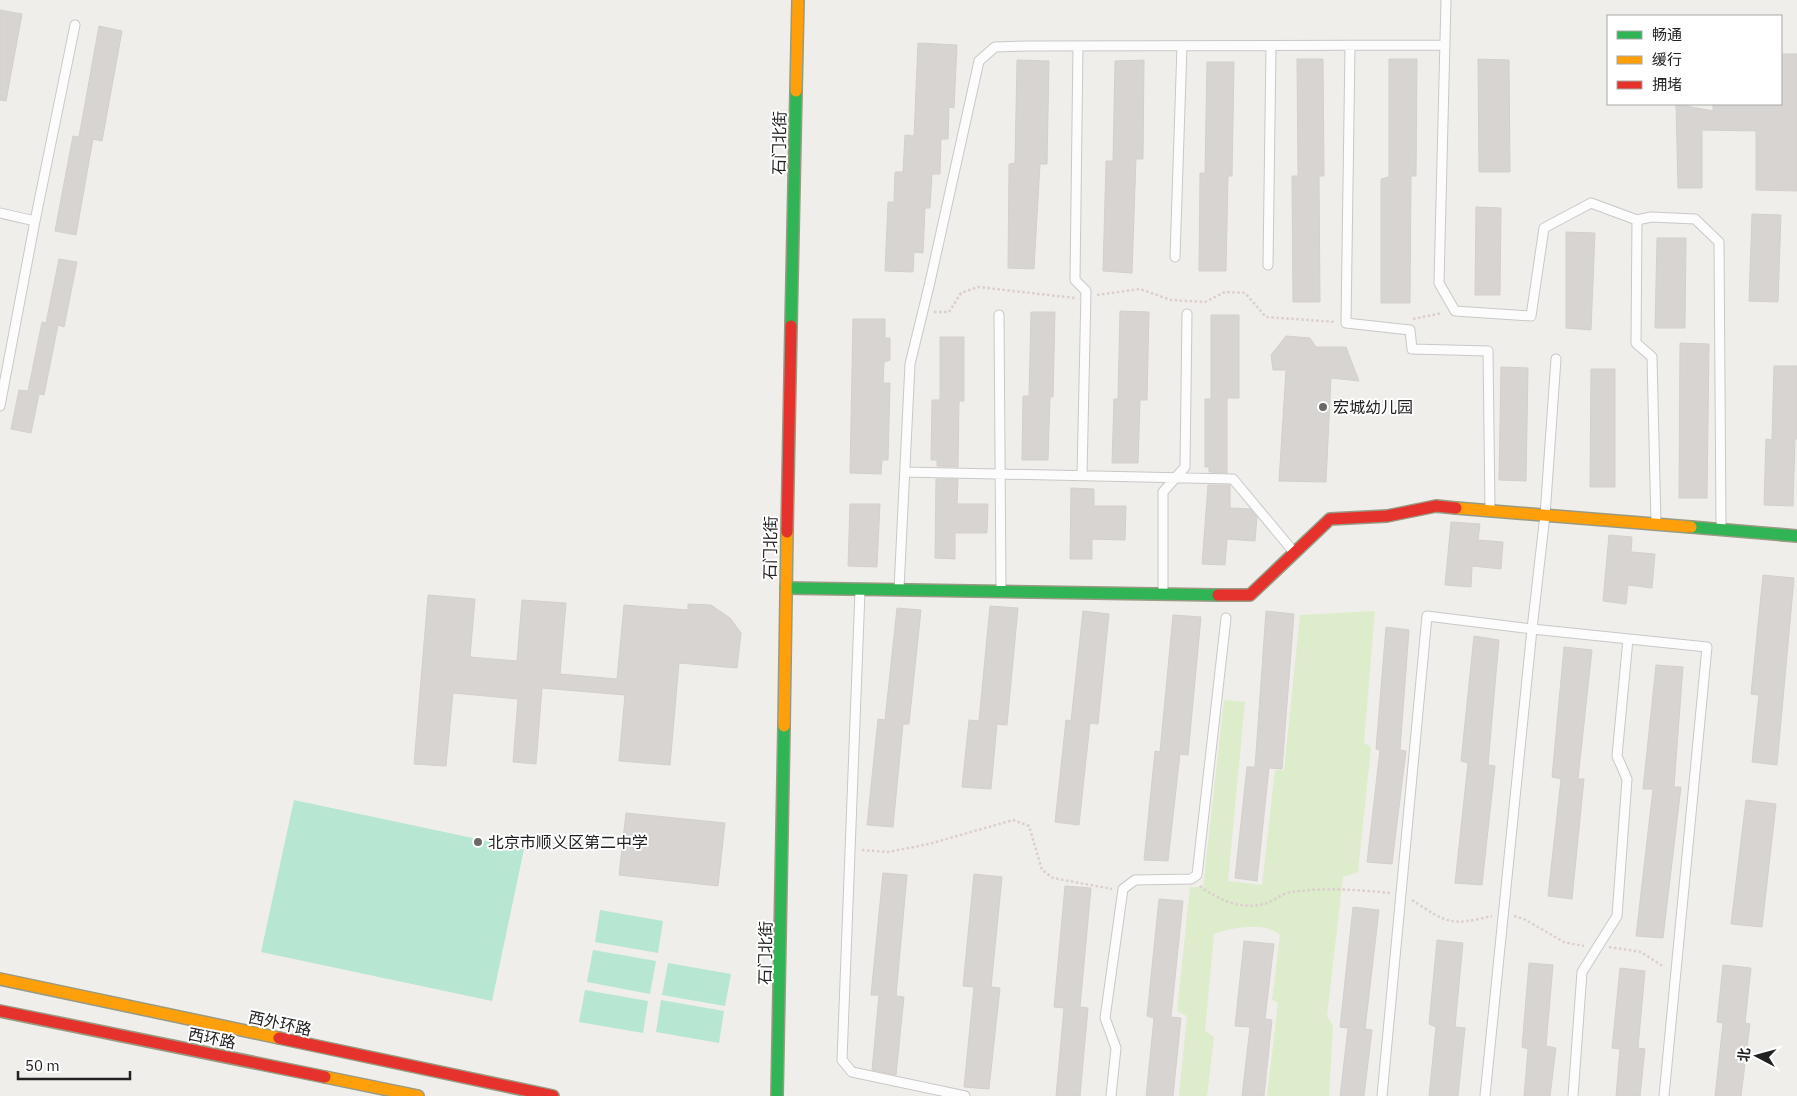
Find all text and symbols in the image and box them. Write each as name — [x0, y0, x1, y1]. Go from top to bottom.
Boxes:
legend — [1607, 15, 1782, 105]
text: 畅通 — [1652, 25, 1682, 44]
text: 缓行 — [1652, 50, 1682, 69]
text: 拥堵 — [1652, 75, 1682, 94]
street label: 石门北街 — [768, 111, 790, 175]
place label: 宏城幼儿园 — [1333, 397, 1413, 417]
marker: 宏城幼儿园 — [1317, 401, 1329, 413]
street label: 石门北街 — [759, 516, 781, 580]
place label: 北京市顺义区第二中学 — [488, 832, 648, 852]
marker: 北京市顺义区第二中学 — [472, 836, 484, 848]
street label: 石门北街 — [754, 921, 776, 985]
street label: 西外环路 — [247, 1007, 313, 1039]
street label: 西环路 — [187, 1024, 237, 1052]
north arrow — [1732, 1031, 1782, 1081]
text: 北 — [1734, 1047, 1754, 1063]
scale bar — [18, 1048, 130, 1080]
text: 50 m — [25, 1056, 60, 1075]

